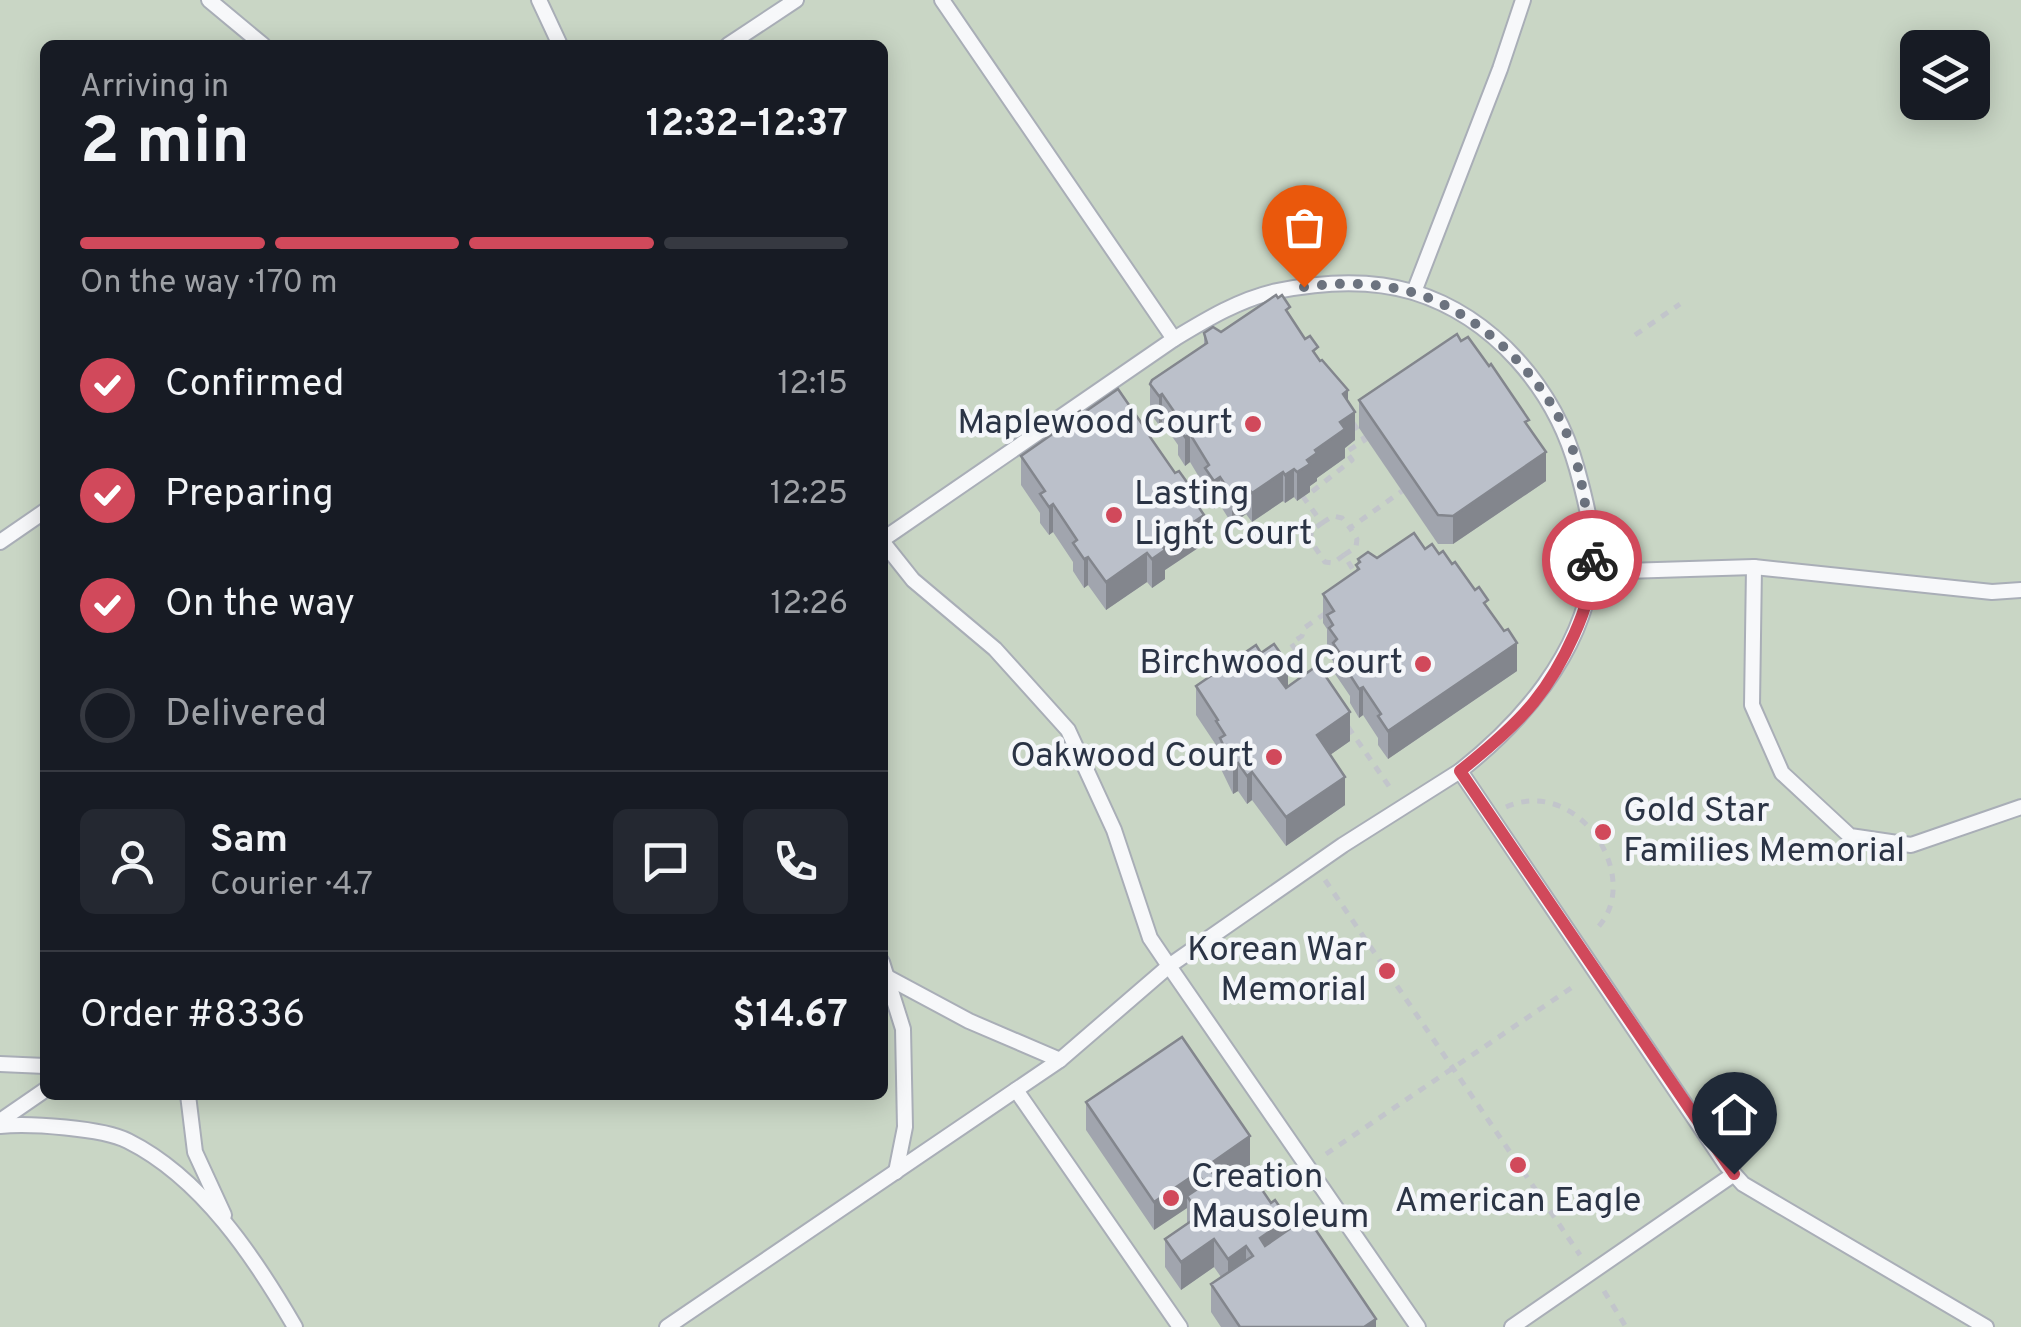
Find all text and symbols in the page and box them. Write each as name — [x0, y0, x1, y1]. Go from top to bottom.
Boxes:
map controls — [1900, 30, 1990, 120]
button: layers — [1900, 30, 1990, 120]
text: Arriving in — [80, 68, 229, 108]
text: 12:32–12:37 — [646, 101, 848, 150]
text: 2 min — [80, 104, 250, 186]
pin — [1262, 185, 1347, 288]
icon: bag — [1277, 200, 1332, 255]
text: On the way · 170 m — [80, 264, 338, 304]
icon: check — [80, 358, 135, 413]
text: Confirmed — [165, 361, 344, 410]
text: 12:15 — [777, 365, 848, 405]
place label: Maplewood Court — [957, 402, 1233, 446]
marker: Maplewood Court — [1242, 413, 1264, 435]
icon: check — [80, 468, 135, 523]
text: Preparing — [165, 471, 334, 520]
place label: Lasting Light Court — [1134, 473, 1312, 557]
text: 12:25 — [770, 475, 848, 515]
marker: Lasting Light Court — [1103, 504, 1125, 526]
courier — [1542, 510, 1642, 610]
icon: bike — [1565, 533, 1620, 588]
icon: check — [80, 578, 135, 633]
text: On the way — [165, 581, 355, 630]
text: 12:26 — [771, 585, 848, 625]
place label: Birchwood Court — [1139, 642, 1403, 686]
marker: Birchwood Court — [1412, 653, 1434, 675]
text: Delivered — [165, 691, 327, 740]
place label: Oakwood Court — [1010, 735, 1254, 779]
marker: Oakwood Court — [1263, 746, 1285, 768]
place label: Gold Star Families Memorial — [1623, 790, 1905, 874]
button: person — [80, 809, 185, 914]
button: chat — [613, 809, 718, 914]
button: phone — [743, 809, 848, 914]
text: Sam — [210, 817, 288, 866]
marker: Gold Star Families Memorial — [1592, 821, 1614, 843]
text: Courier · 4.7 — [210, 866, 373, 906]
place label: Korean War Memorial — [1187, 929, 1367, 1013]
marker: Korean War Memorial — [1376, 960, 1398, 982]
text: Order #8336 — [80, 992, 305, 1041]
text: $14.67 — [732, 992, 848, 1041]
pin — [1692, 1072, 1777, 1175]
icon: home — [1707, 1087, 1762, 1142]
marker: American Eagle — [1507, 1154, 1529, 1176]
place label: Creation Mausoleum — [1191, 1156, 1369, 1240]
place label: American Eagle — [1395, 1180, 1641, 1224]
marker: Creation Mausoleum — [1160, 1187, 1182, 1209]

